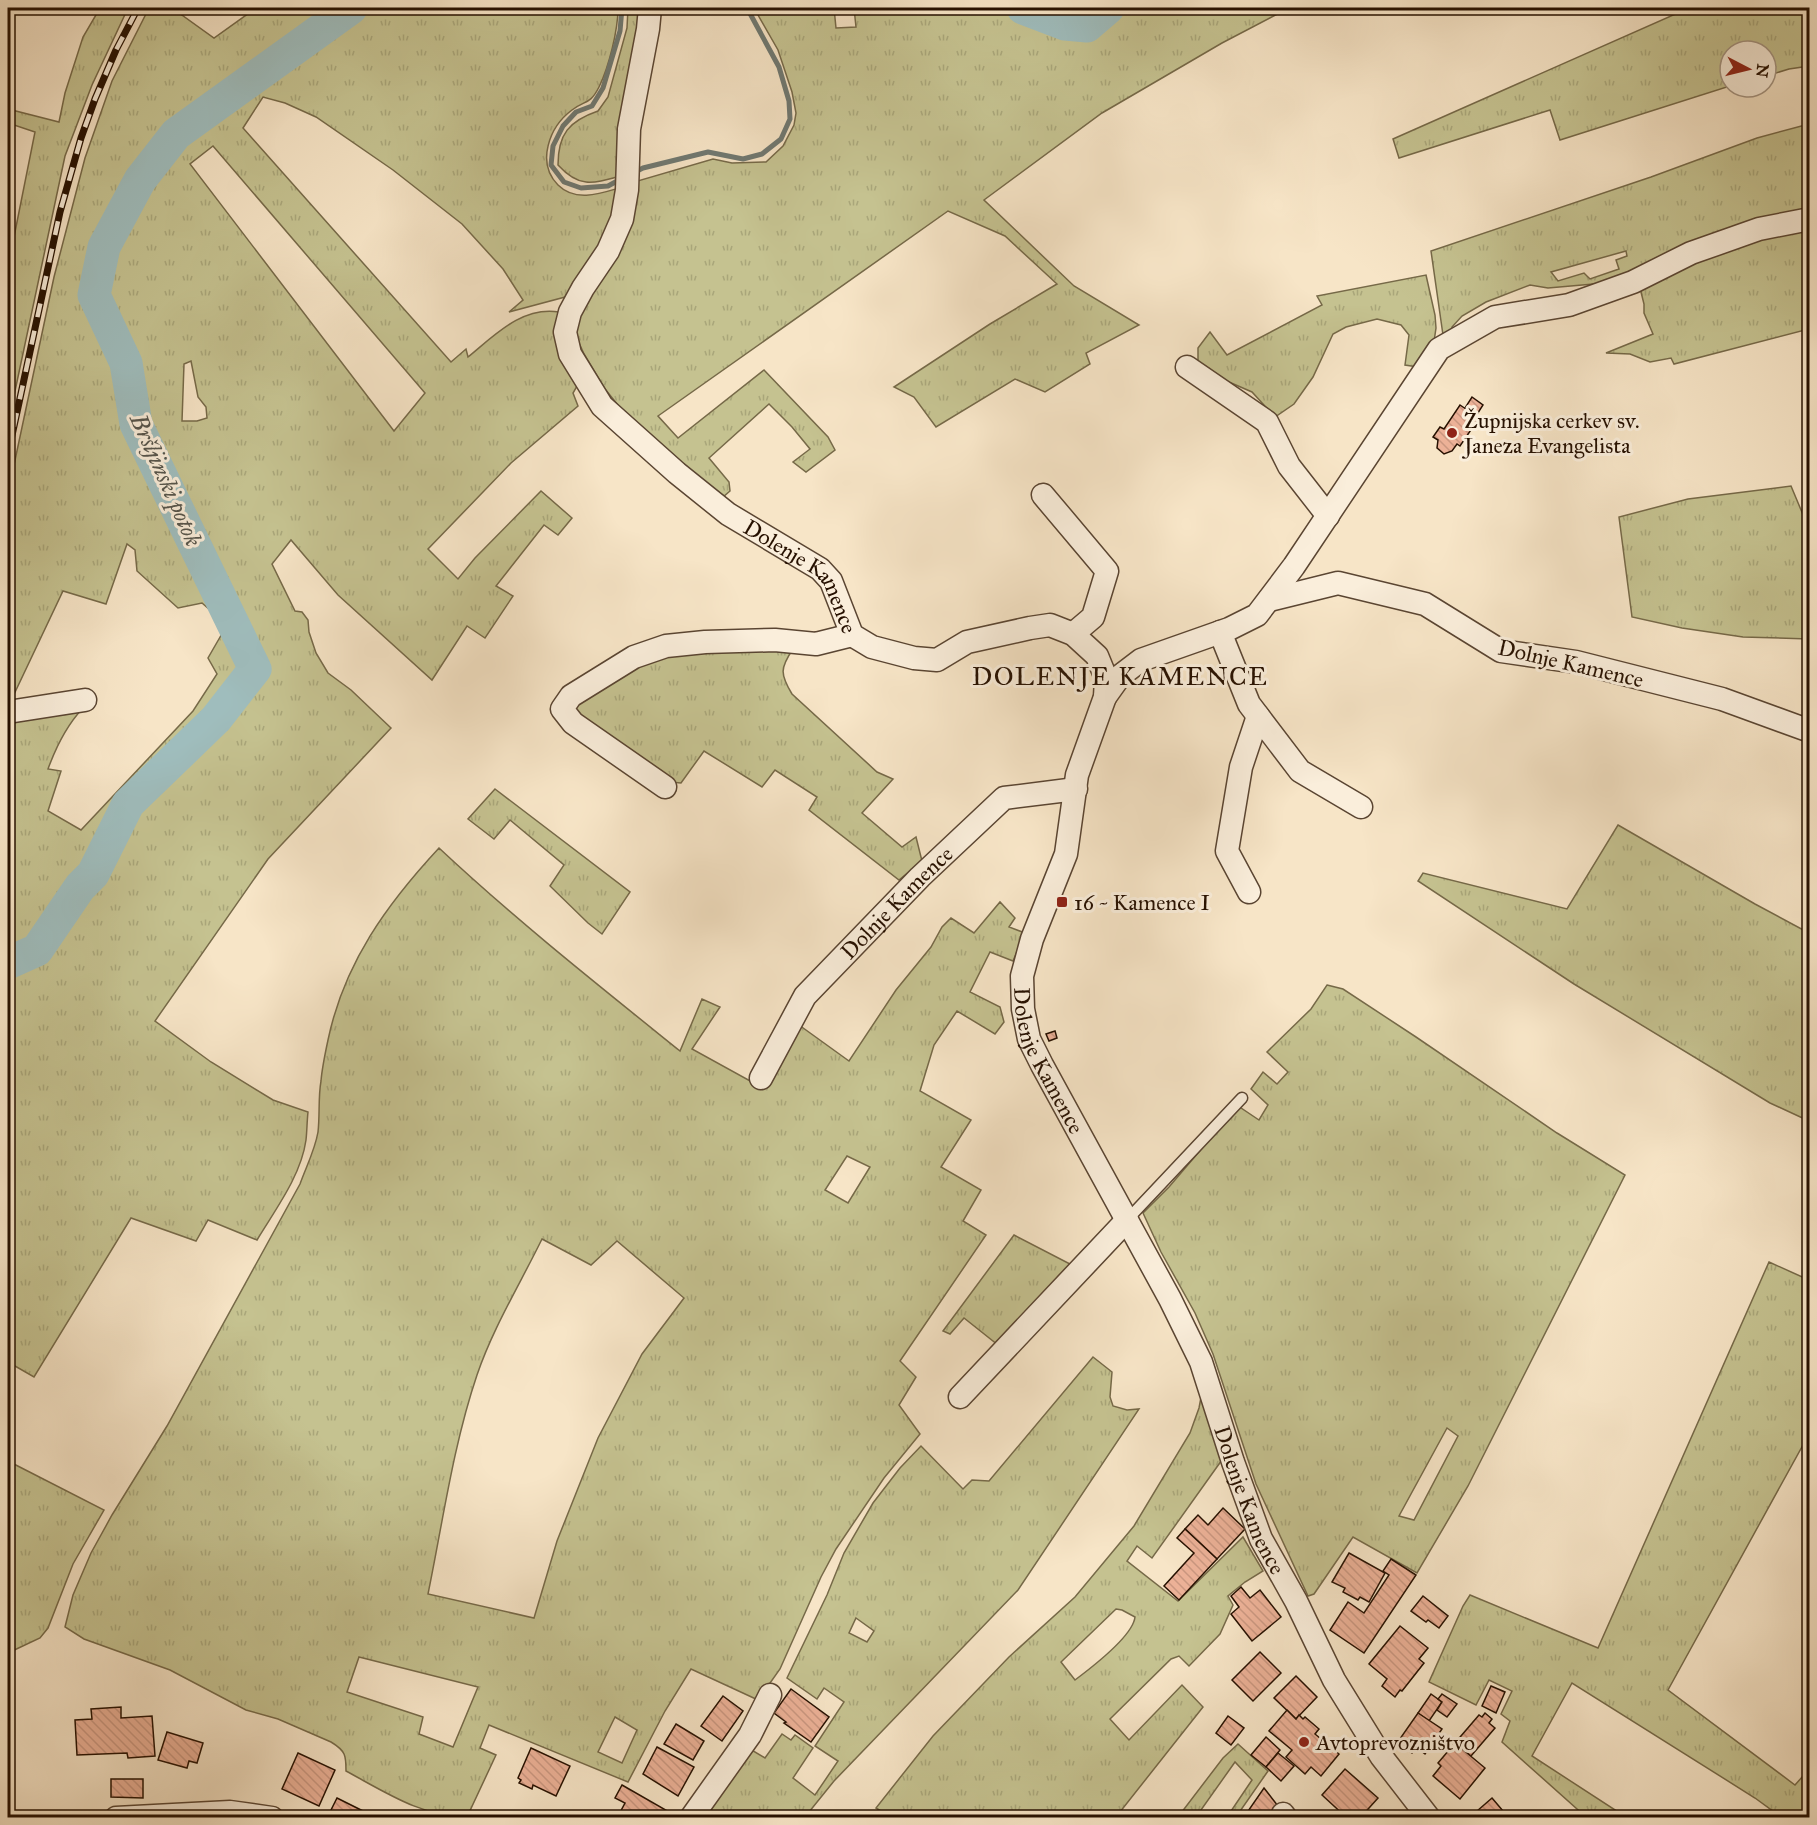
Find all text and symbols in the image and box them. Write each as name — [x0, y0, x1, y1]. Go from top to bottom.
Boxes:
north arrow — [1718, 39, 1778, 99]
text: N — [1752, 63, 1773, 79]
place label: Župnijska cerkev sv. Janeza Evangelista — [1462, 407, 1639, 459]
water label: Bršljinski potok — [123, 408, 209, 551]
marker: Župnijska cerkev sv. Janeza Evangelista — [1445, 426, 1459, 440]
street label: Dolenje Kamence — [739, 513, 863, 637]
street label: Dolnje Kamence — [1496, 634, 1646, 693]
district label: DOLENJE KAMENCE — [972, 660, 1268, 692]
street label: Dolnje Kamence — [835, 840, 959, 965]
place label: 16 ~ Kamence I — [1074, 889, 1210, 916]
marker: 16 ~ Kamence I — [1055, 895, 1069, 909]
street label: Dolenje Kamence — [1008, 987, 1090, 1139]
street label: Dolenje Kamence — [1208, 1422, 1291, 1579]
place label: Avtoprevozništvo — [1315, 1729, 1475, 1756]
marker: Avtoprevozništvo — [1297, 1735, 1311, 1749]

